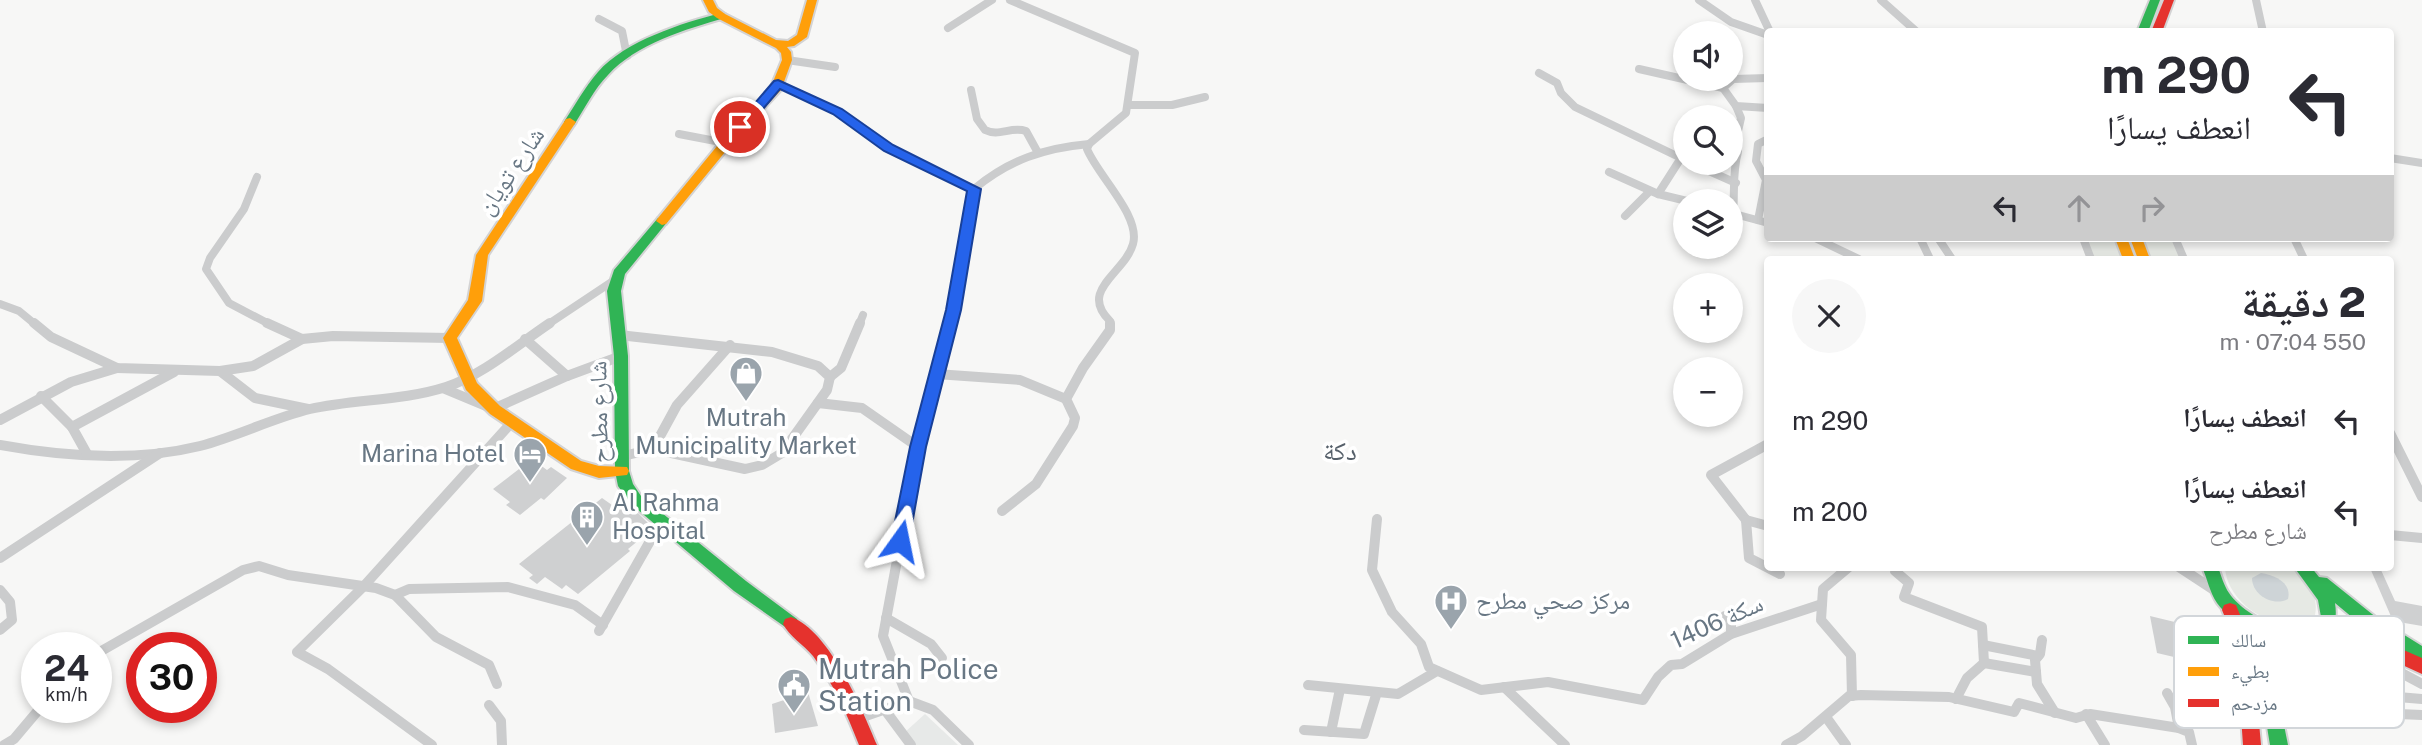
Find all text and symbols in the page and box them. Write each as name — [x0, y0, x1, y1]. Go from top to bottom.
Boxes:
map controls — [1673, 21, 1743, 427]
button: sound — [1673, 21, 1743, 91]
text: 290 m — [2101, 46, 2251, 104]
icon: left — [2275, 56, 2366, 147]
pin — [710, 97, 770, 157]
button: search — [1673, 105, 1743, 175]
icon: arrive — [721, 108, 759, 146]
text: انعطف يسارًا — [2107, 109, 2251, 146]
street label: شارع تويان — [471, 121, 551, 221]
button: layers — [1673, 189, 1743, 259]
icon: left — [1987, 189, 2025, 227]
icon: ahead — [2060, 189, 2098, 227]
icon: right — [2133, 189, 2171, 227]
button: + — [1673, 273, 1743, 343]
text: 2 دقيقة — [2241, 277, 2366, 326]
button: close — [1792, 279, 1866, 353]
text: 550 m · 07:04 — [2220, 328, 2366, 355]
shop icon: Mutrah Municipality Market — [727, 354, 765, 403]
button: − — [1673, 357, 1743, 427]
street label: شارع مطرح — [583, 361, 615, 463]
text: انعطف يسارًا — [2183, 402, 2307, 433]
icon: left — [2328, 402, 2366, 440]
place label: Mutrah Municipality Market — [635, 403, 857, 459]
text: 290 m — [1792, 405, 1868, 436]
hotel icon: Marina Hotel — [511, 435, 549, 484]
district label: دكة — [1323, 435, 1357, 466]
place label: Marina Hotel — [361, 439, 505, 467]
text: انعطف يسارًا — [2183, 473, 2307, 504]
place label: Al Rahma Hospital — [612, 488, 719, 544]
icon: left — [2328, 493, 2366, 531]
text: 200 m — [1792, 496, 1868, 527]
building icon: Al Rahma Hospital — [568, 498, 606, 547]
position arrow — [863, 504, 937, 578]
text: شارع مطرح — [2209, 517, 2307, 544]
hospital icon: مركز صحي مطرح — [1432, 582, 1470, 631]
place label: مركز صحي مطرح — [1476, 586, 1630, 620]
street label: 1406 سكة — [1666, 588, 1767, 654]
legend — [2174, 616, 2404, 728]
text: سالك — [2231, 629, 2266, 651]
speed limit sign: 30 — [126, 632, 217, 723]
text: 24 — [44, 648, 89, 689]
place label: Mutrah Police Station — [818, 652, 999, 717]
text: بطيء — [2231, 660, 2270, 687]
public building icon: Mutrah Police Station — [775, 666, 813, 715]
text: km/h — [45, 684, 88, 705]
text: مزدحم — [2231, 692, 2277, 716]

